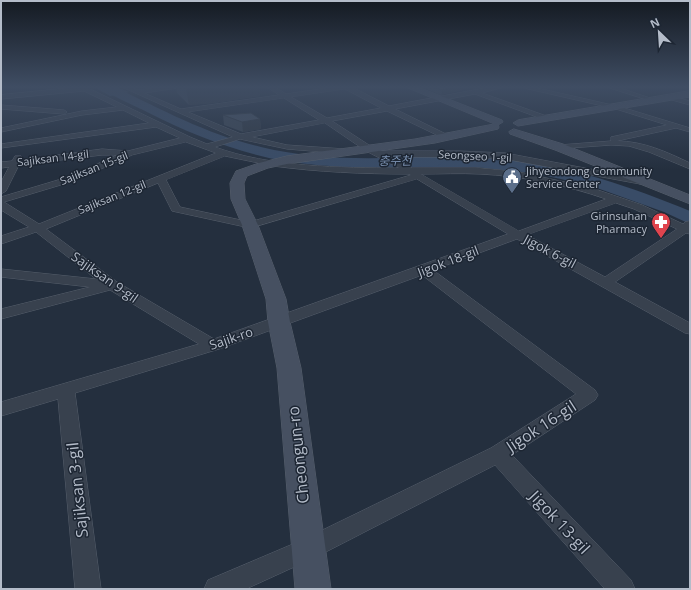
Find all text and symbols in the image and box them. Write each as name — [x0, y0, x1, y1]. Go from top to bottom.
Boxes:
north arrow — [639, 12, 679, 52]
text: N — [647, 14, 662, 31]
street label: Sajiksan 14-gil — [16, 146, 90, 169]
street label: Seongseo 1-gil — [438, 146, 512, 165]
street label: Sajiksan 15-gil — [58, 147, 130, 188]
water label: 충주천 — [378, 152, 414, 169]
place label: Jihyeondong Community Service Center — [525, 163, 653, 191]
public building icon: Jihyeondong Community Service Center — [501, 166, 523, 194]
street label: Sajiksan 12-gil — [76, 176, 148, 217]
place label: Girinsuhan Pharmacy — [591, 208, 647, 236]
pharmacy icon: Girinsuhan Pharmacy — [650, 211, 672, 239]
street label: Jigok 6-gil — [519, 229, 579, 272]
street label: Jigok 18-gil — [413, 241, 481, 282]
street label: Sajiksan 9-gil — [68, 247, 142, 307]
street label: Sajik-ro — [207, 322, 255, 354]
street label: Jigok 16-gil — [500, 395, 580, 458]
street label: Cheongun-ro — [282, 405, 314, 505]
street label: Sajiksan 3-gil — [61, 441, 93, 539]
street label: Jigok 13-gil — [524, 484, 595, 559]

